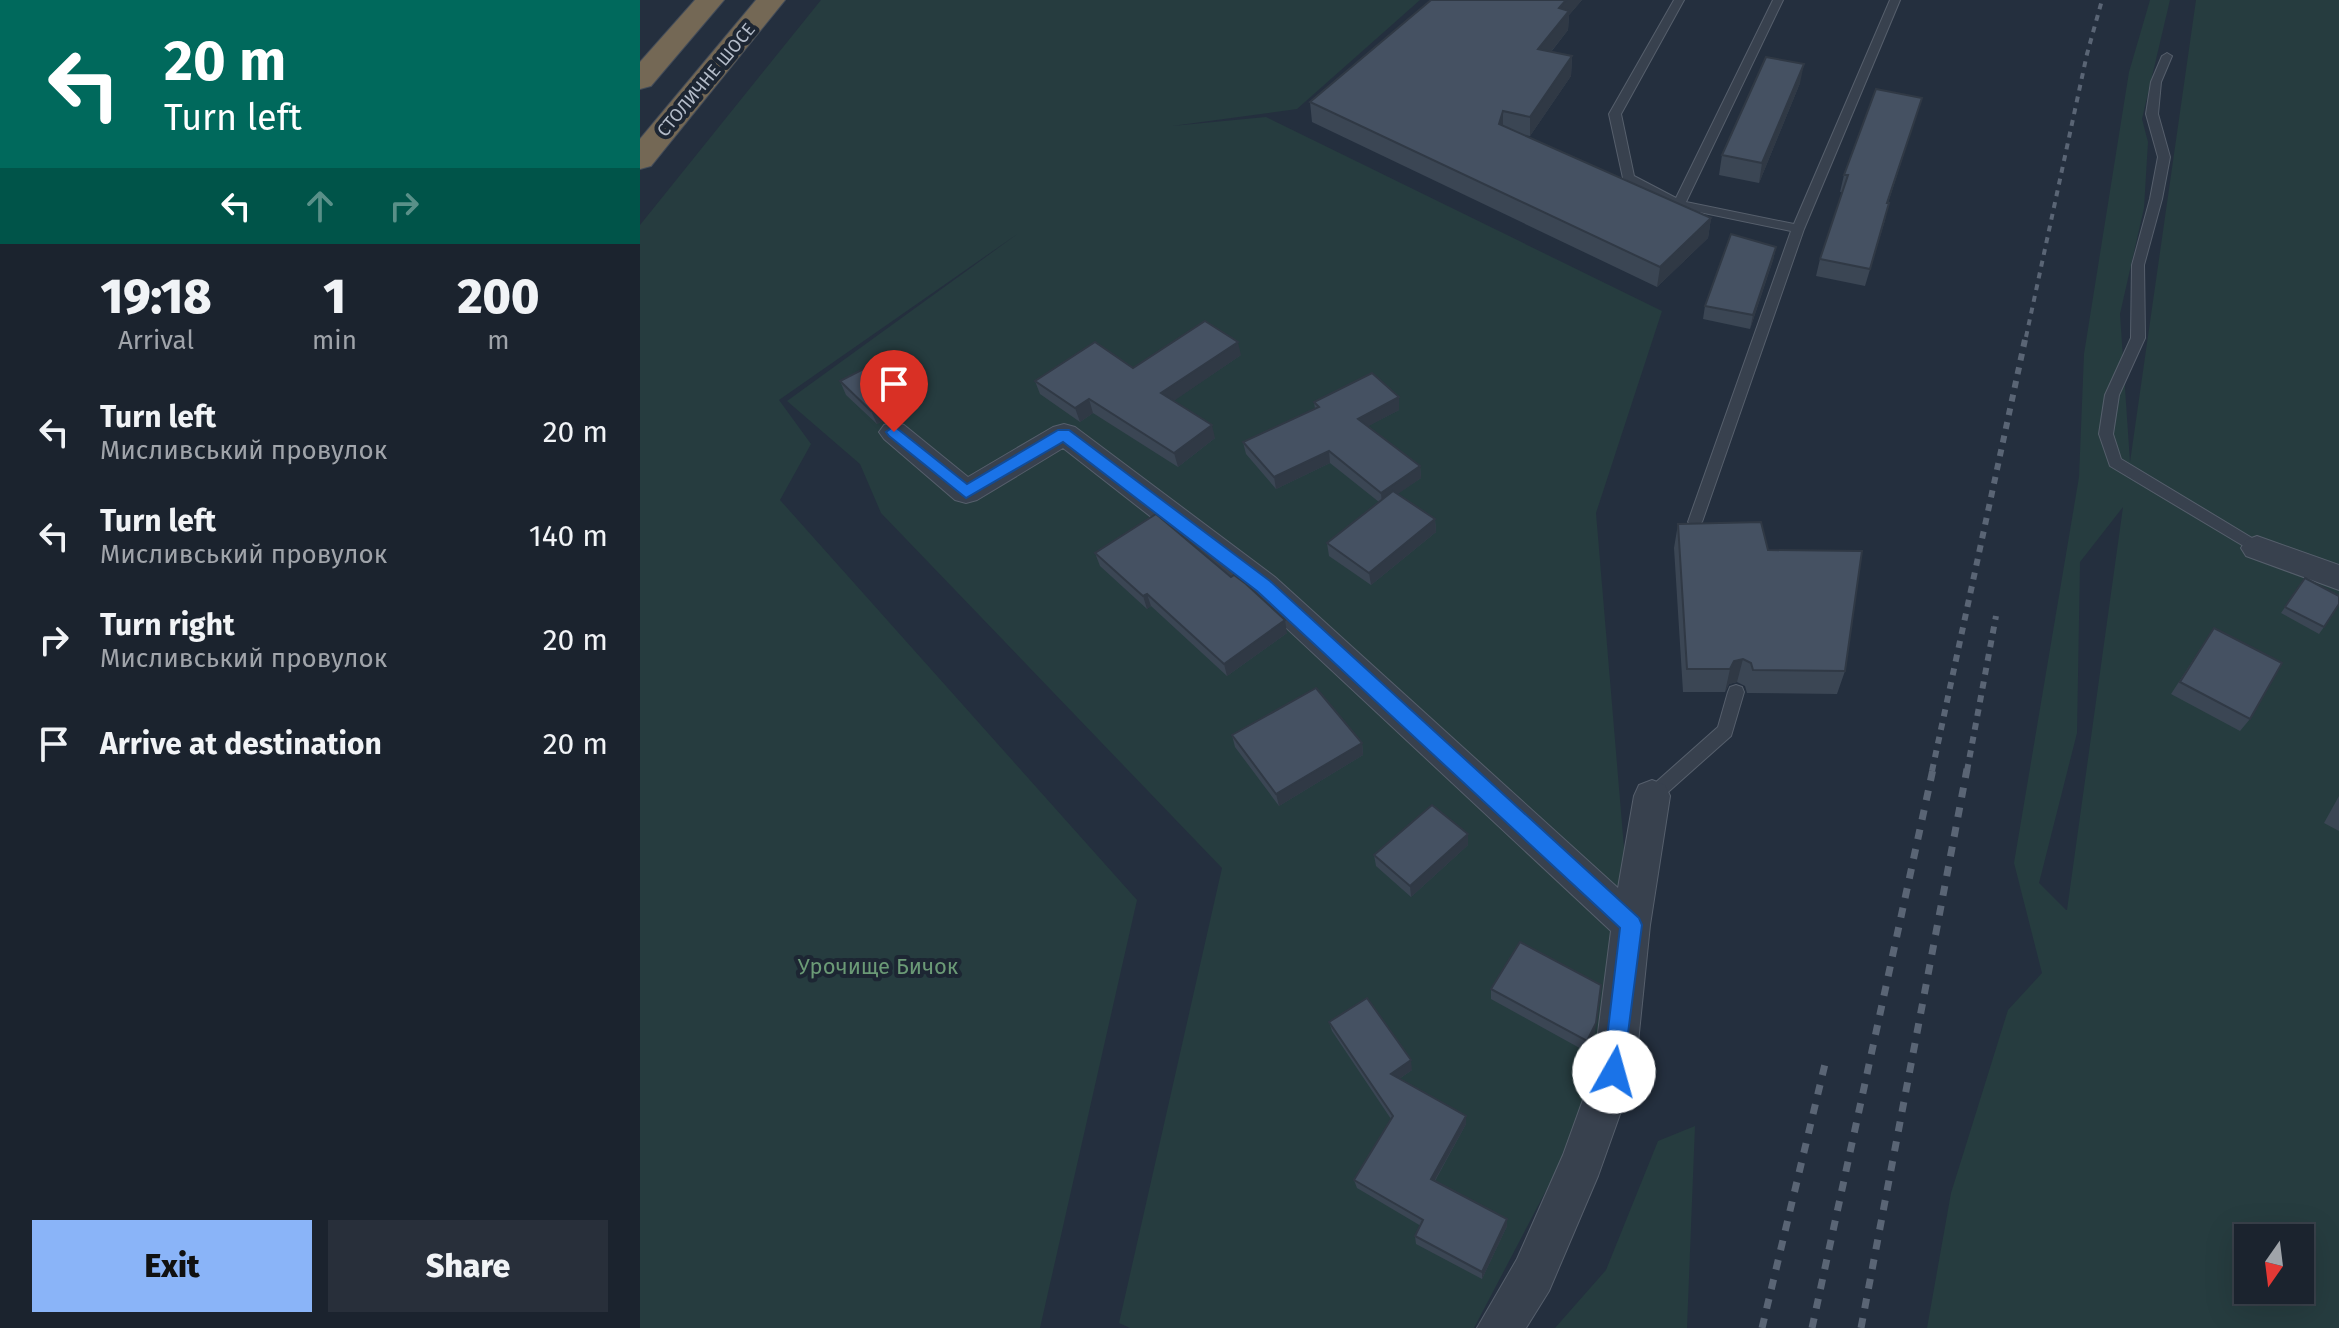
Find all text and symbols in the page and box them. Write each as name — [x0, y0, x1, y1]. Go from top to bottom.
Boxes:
street label: СТОЛИЧНЕ ШОСЕ — [652, 19, 760, 141]
text: 20 m — [164, 28, 286, 95]
icon: left — [32, 32, 136, 136]
text: Turn left — [164, 96, 302, 140]
icon: left — [214, 184, 258, 228]
icon: ahead — [298, 184, 342, 228]
icon: right — [382, 184, 426, 228]
text: 19:18 — [100, 268, 212, 326]
text: 1 — [323, 268, 346, 326]
text: 200 — [457, 268, 540, 326]
text: Arrival — [118, 325, 194, 356]
text: min — [312, 325, 357, 356]
text: m — [487, 325, 510, 356]
pin — [860, 350, 928, 432]
icon: arrive — [872, 362, 916, 406]
text: Turn left — [100, 399, 216, 435]
icon: left — [32, 410, 76, 454]
text: 20 m — [543, 414, 608, 450]
text: Мисливський провулок — [100, 435, 387, 466]
text: Turn left — [100, 503, 216, 539]
icon: left — [32, 514, 76, 558]
text: 140 m — [529, 518, 608, 554]
text: Мисливський провулок — [100, 539, 387, 570]
text: Turn right — [100, 607, 235, 643]
icon: right — [32, 618, 76, 662]
text: 20 m — [543, 622, 608, 658]
text: Мисливський провулок — [100, 643, 387, 674]
icon: arrive — [32, 722, 76, 766]
text: Arrive at destination — [100, 726, 382, 762]
text: 20 m — [543, 726, 608, 762]
park label: Урочище Бичок — [798, 953, 959, 980]
position arrow — [1572, 1030, 1656, 1114]
button: Exit — [32, 1220, 312, 1312]
button: Share — [328, 1220, 608, 1312]
north arrow — [2234, 1224, 2314, 1304]
map controls — [2234, 1224, 2314, 1304]

